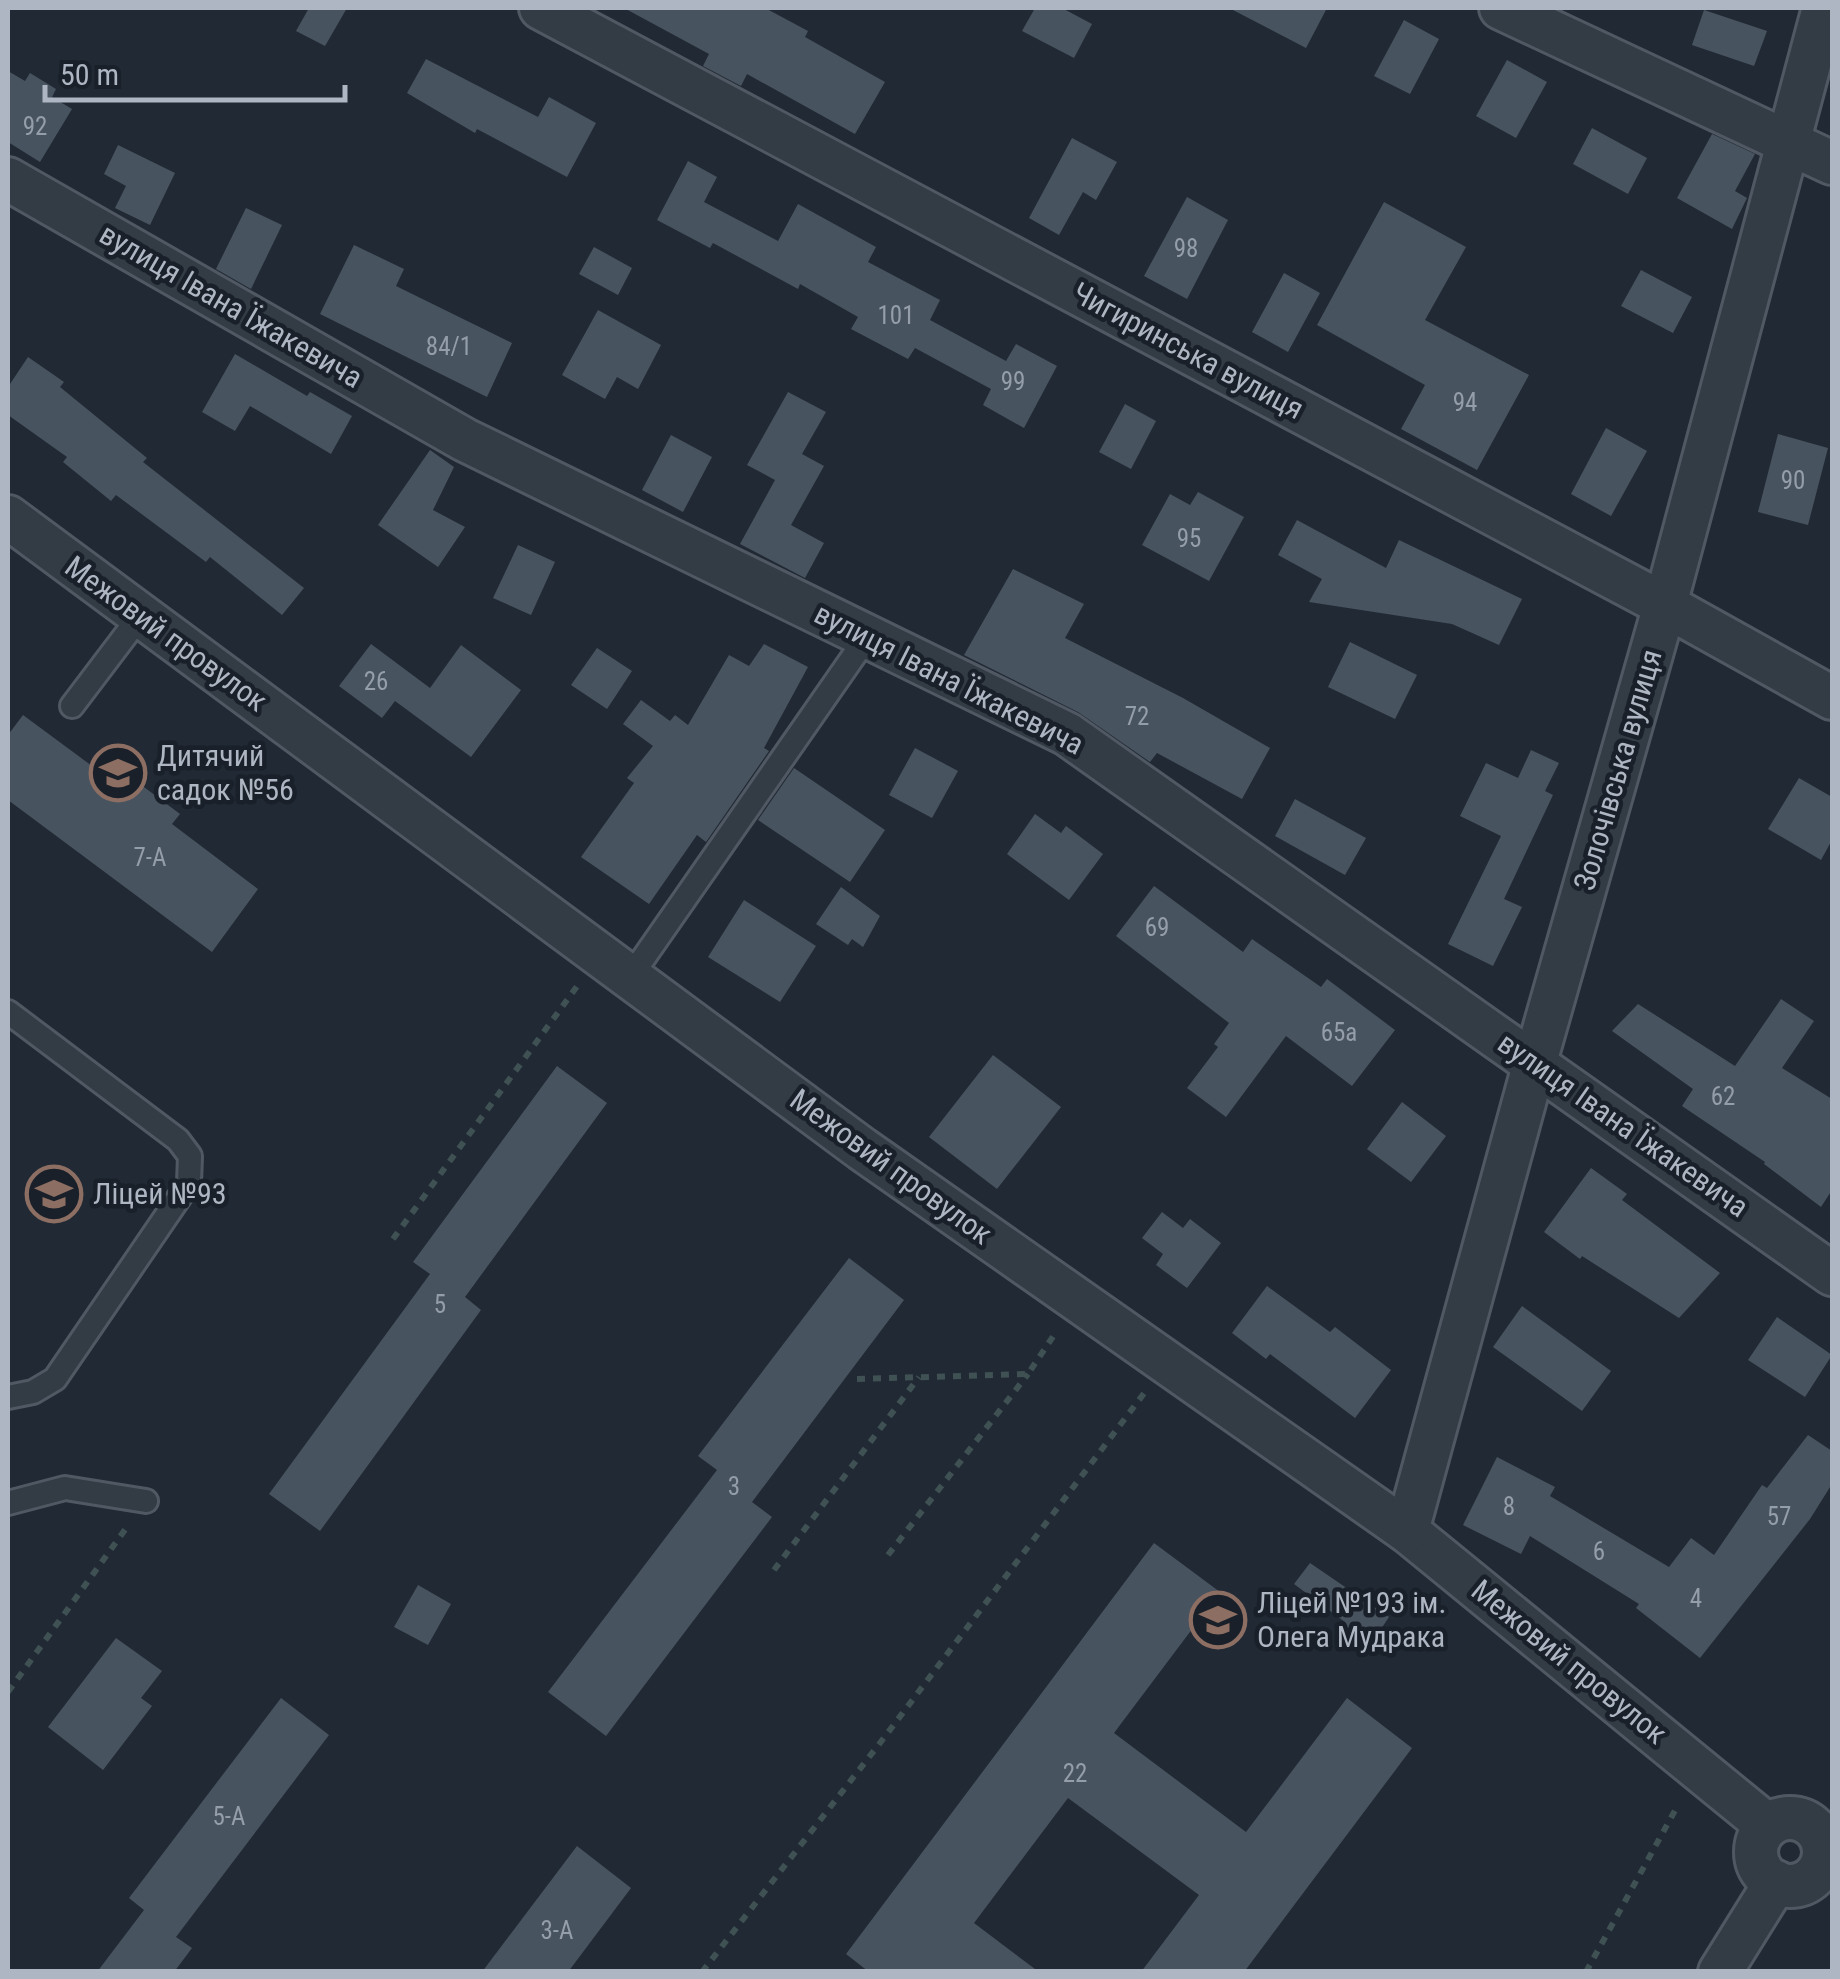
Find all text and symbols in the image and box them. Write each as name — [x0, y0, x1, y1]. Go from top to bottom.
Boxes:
scale bar — [45, 40, 345, 102]
text: 50 m — [60, 57, 119, 92]
house number: 92 — [23, 112, 47, 141]
street label: вулиця Івана Їжакевича — [94, 216, 369, 395]
house number: 98 — [1174, 234, 1198, 263]
street label: Чигиринська вулиця — [1067, 275, 1310, 426]
house number: 101 — [877, 301, 915, 330]
house number: 84/1 — [426, 332, 472, 361]
house number: 99 — [1001, 367, 1025, 396]
house number: 94 — [1453, 388, 1477, 417]
house number: 90 — [1781, 466, 1805, 495]
house number: 95 — [1177, 524, 1201, 553]
street label: Межовий провулок — [59, 549, 274, 718]
street label: вулиця Івана Їжакевича — [809, 595, 1090, 762]
street label: Золочівська вулиця — [1566, 645, 1669, 894]
house number: 26 — [364, 667, 388, 696]
house number: 72 — [1125, 702, 1149, 731]
place label: Дитячий садок №56 — [157, 738, 294, 807]
school or university icon: Дитячий садок №56 — [88, 743, 148, 803]
house number: 7-А — [134, 843, 166, 872]
house number: 69 — [1145, 913, 1169, 942]
house number: 65а — [1321, 1018, 1357, 1047]
street label: вулиця Івана Їжакевича — [1491, 1025, 1755, 1224]
street label: Межовий провулок — [784, 1082, 999, 1251]
house number: 62 — [1711, 1082, 1735, 1111]
school or university icon: Ліцей №93 — [24, 1164, 84, 1224]
place label: Ліцей №93 — [93, 1176, 227, 1211]
house number: 5 — [434, 1290, 446, 1319]
house number: 3 — [728, 1472, 740, 1501]
house number: 8 — [1503, 1492, 1515, 1521]
house number: 57 — [1767, 1502, 1791, 1531]
house number: 6 — [1593, 1537, 1605, 1566]
street label: Межовий провулок — [1465, 1572, 1674, 1751]
house number: 4 — [1690, 1584, 1702, 1613]
place label: Ліцей №193 ім. Олега Мудрака — [1257, 1585, 1446, 1654]
school or university icon: Ліцей №193 ім. Олега Мудрака — [1188, 1590, 1248, 1650]
house number: 22 — [1063, 1759, 1087, 1788]
house number: 5-А — [213, 1802, 245, 1831]
house number: 3-А — [541, 1916, 573, 1945]

